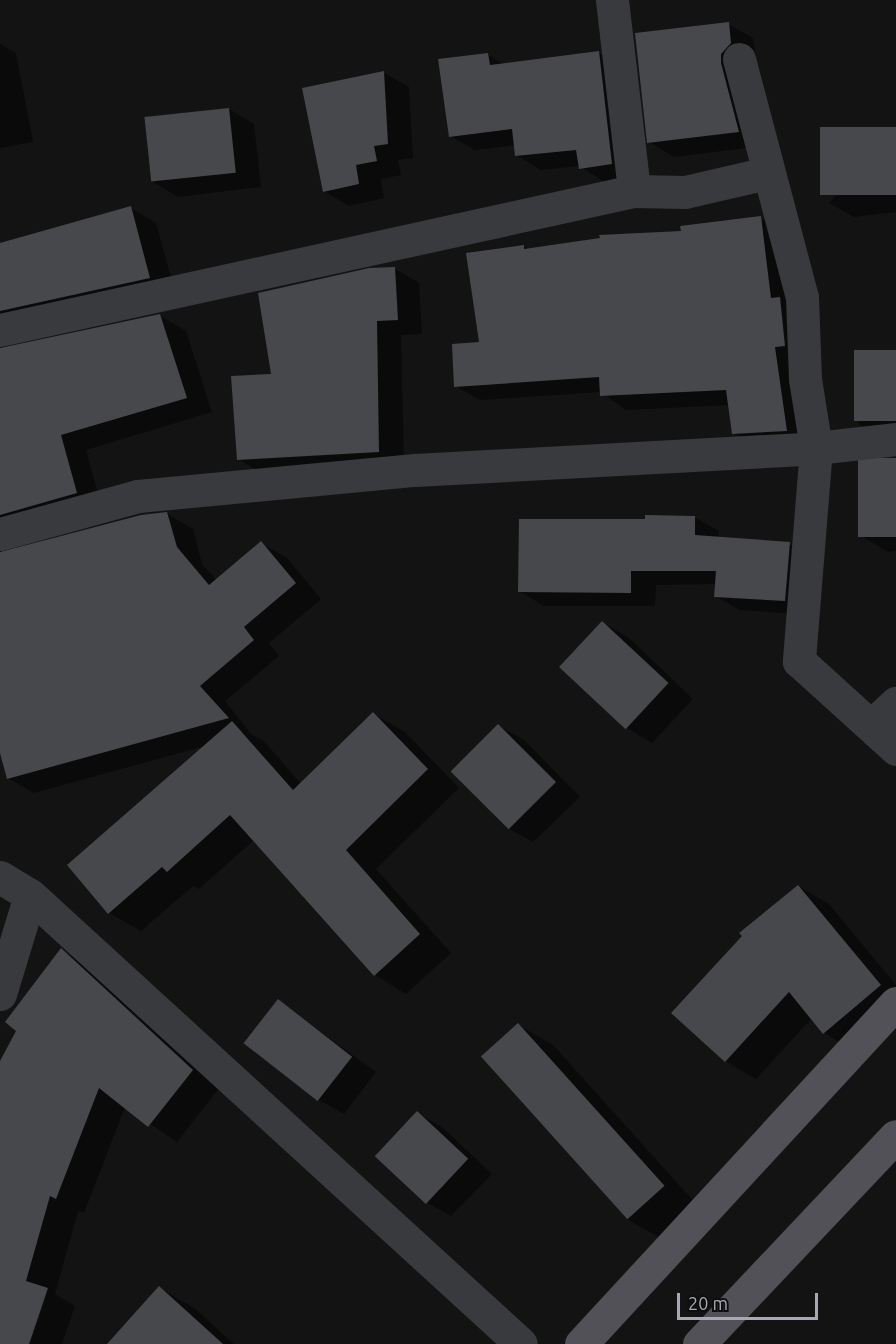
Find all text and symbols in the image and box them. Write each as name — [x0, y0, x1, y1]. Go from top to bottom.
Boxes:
scale bar — [680, 1281, 821, 1319]
text: 20 m — [688, 1293, 728, 1313]

